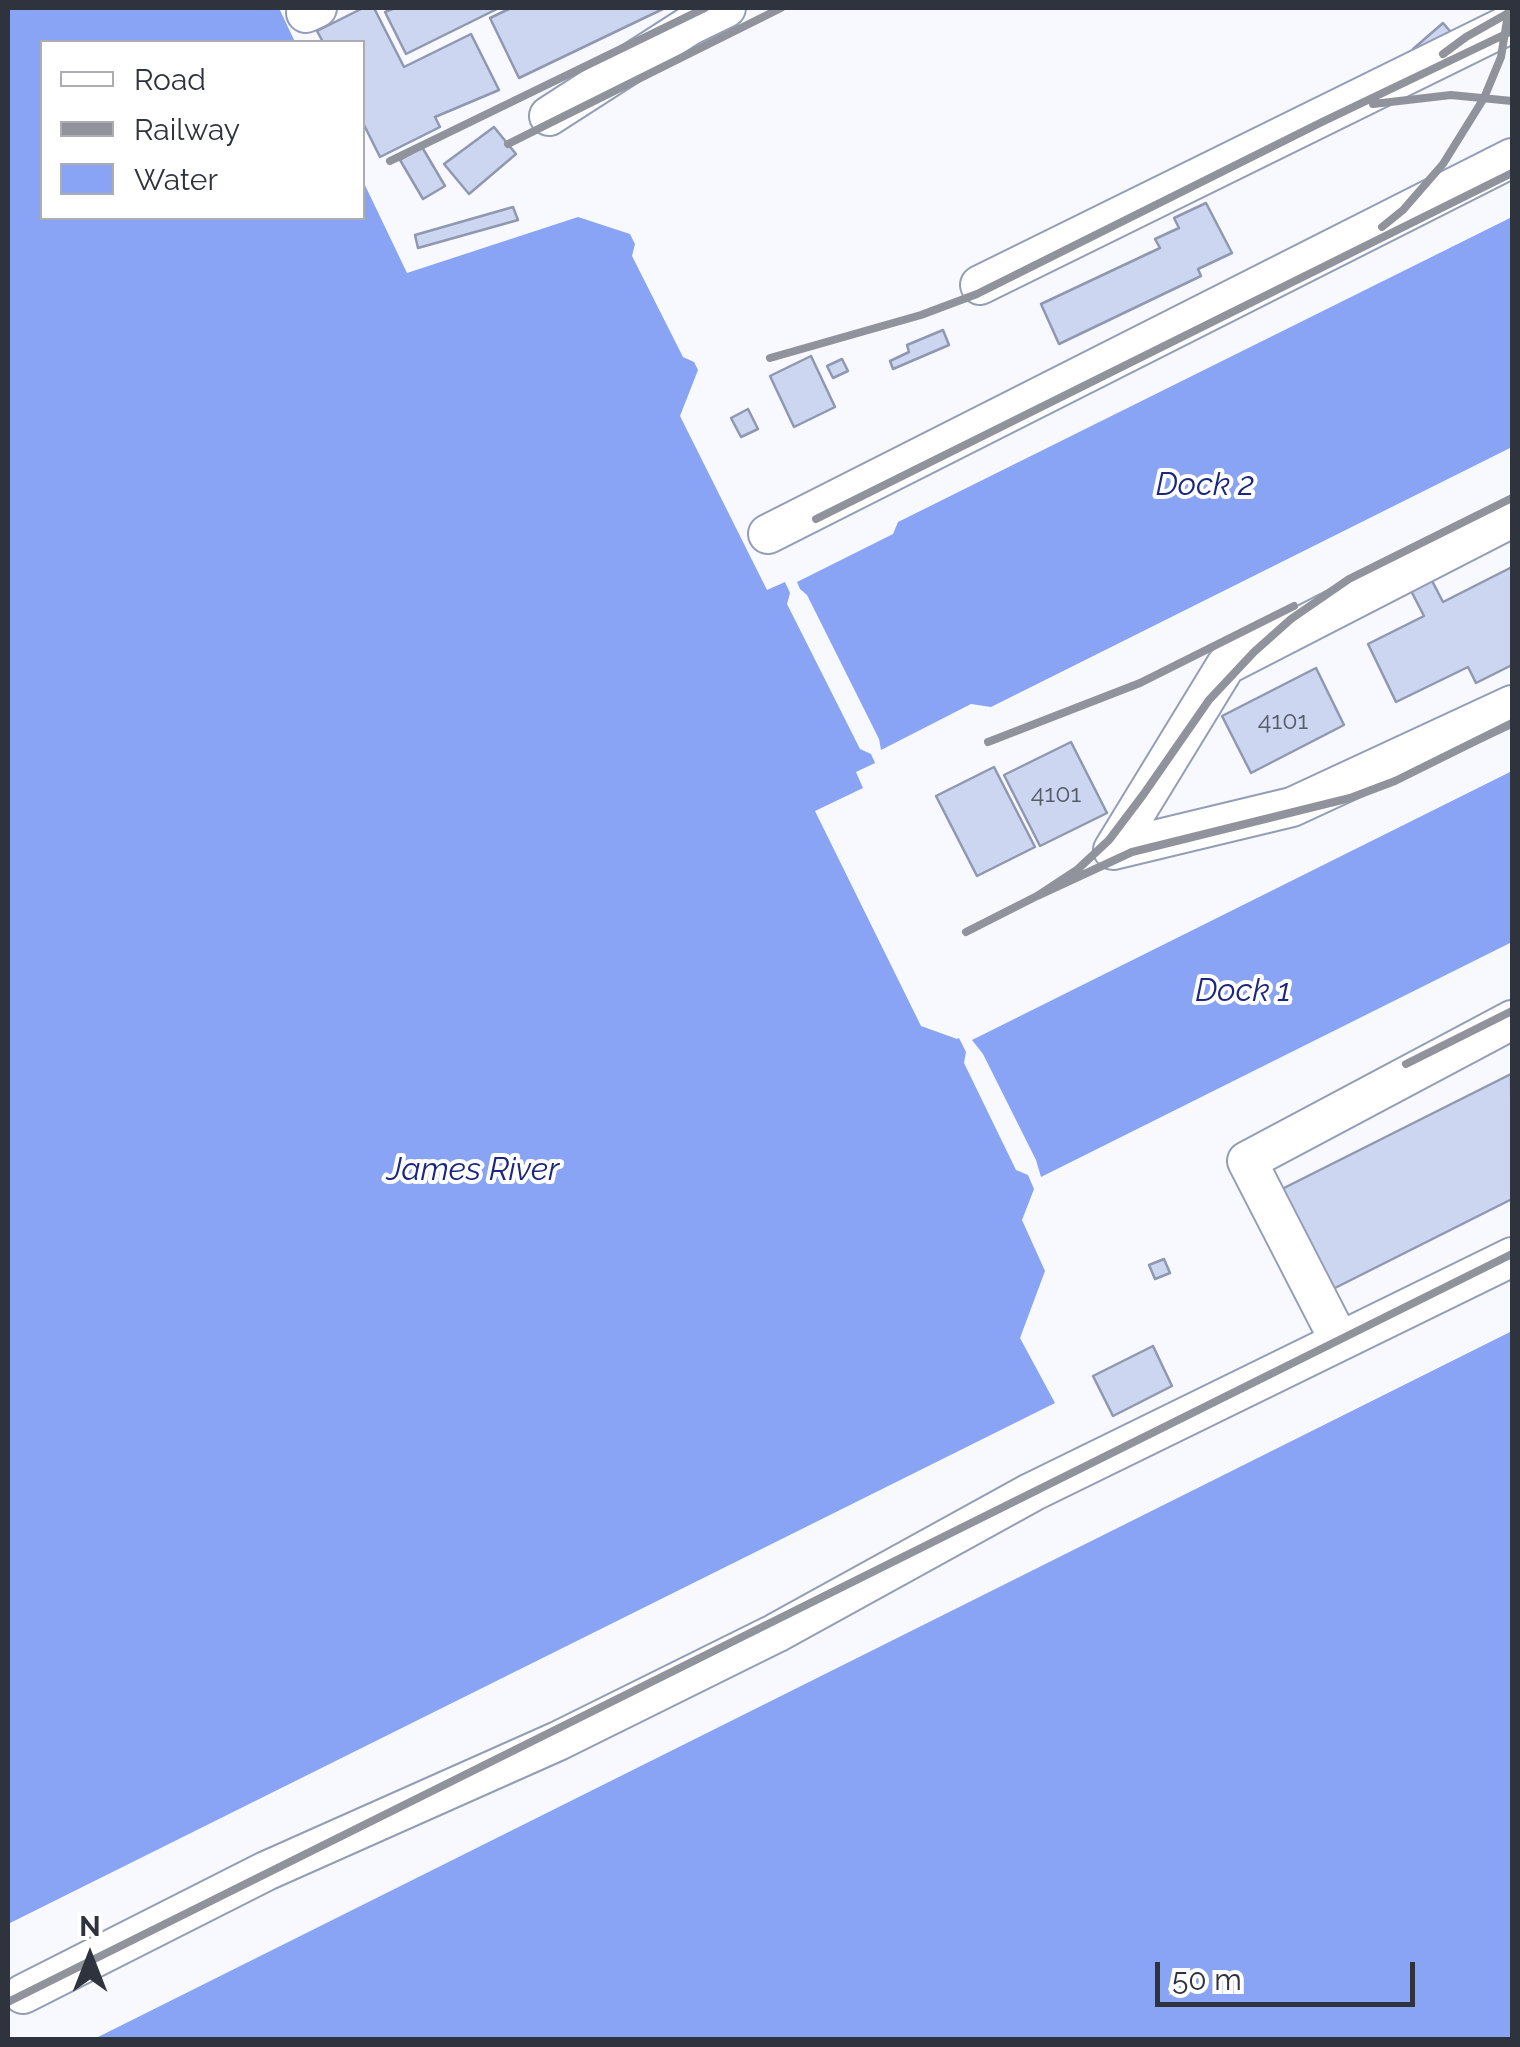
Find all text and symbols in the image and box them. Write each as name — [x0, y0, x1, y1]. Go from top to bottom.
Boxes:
legend — [40, 40, 365, 220]
text: Road — [134, 62, 206, 97]
text: Railway — [134, 112, 240, 147]
text: Water — [134, 162, 218, 197]
water label: Dock 2 — [1156, 466, 1254, 504]
house number: 4101 — [1258, 706, 1308, 736]
house number: 4101 — [1031, 779, 1081, 809]
water label: Dock 1 — [1195, 972, 1291, 1010]
water label: James River — [387, 1151, 559, 1189]
north arrow — [40, 1907, 140, 2007]
text: N — [79, 1910, 101, 1943]
scale bar — [1160, 1942, 1420, 2004]
text: 50 m — [1172, 1962, 1242, 1997]

